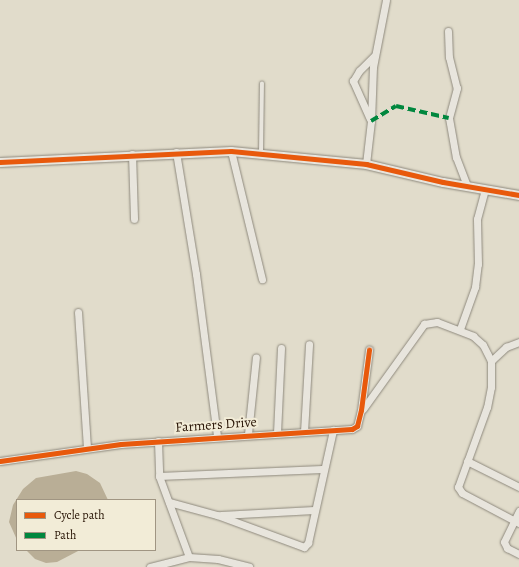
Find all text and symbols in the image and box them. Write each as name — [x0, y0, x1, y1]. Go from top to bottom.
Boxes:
street label: Farmers Drive — [175, 414, 257, 436]
legend — [16, 499, 156, 551]
text: Cycle path — [54, 507, 105, 523]
text: Path — [54, 527, 76, 543]

